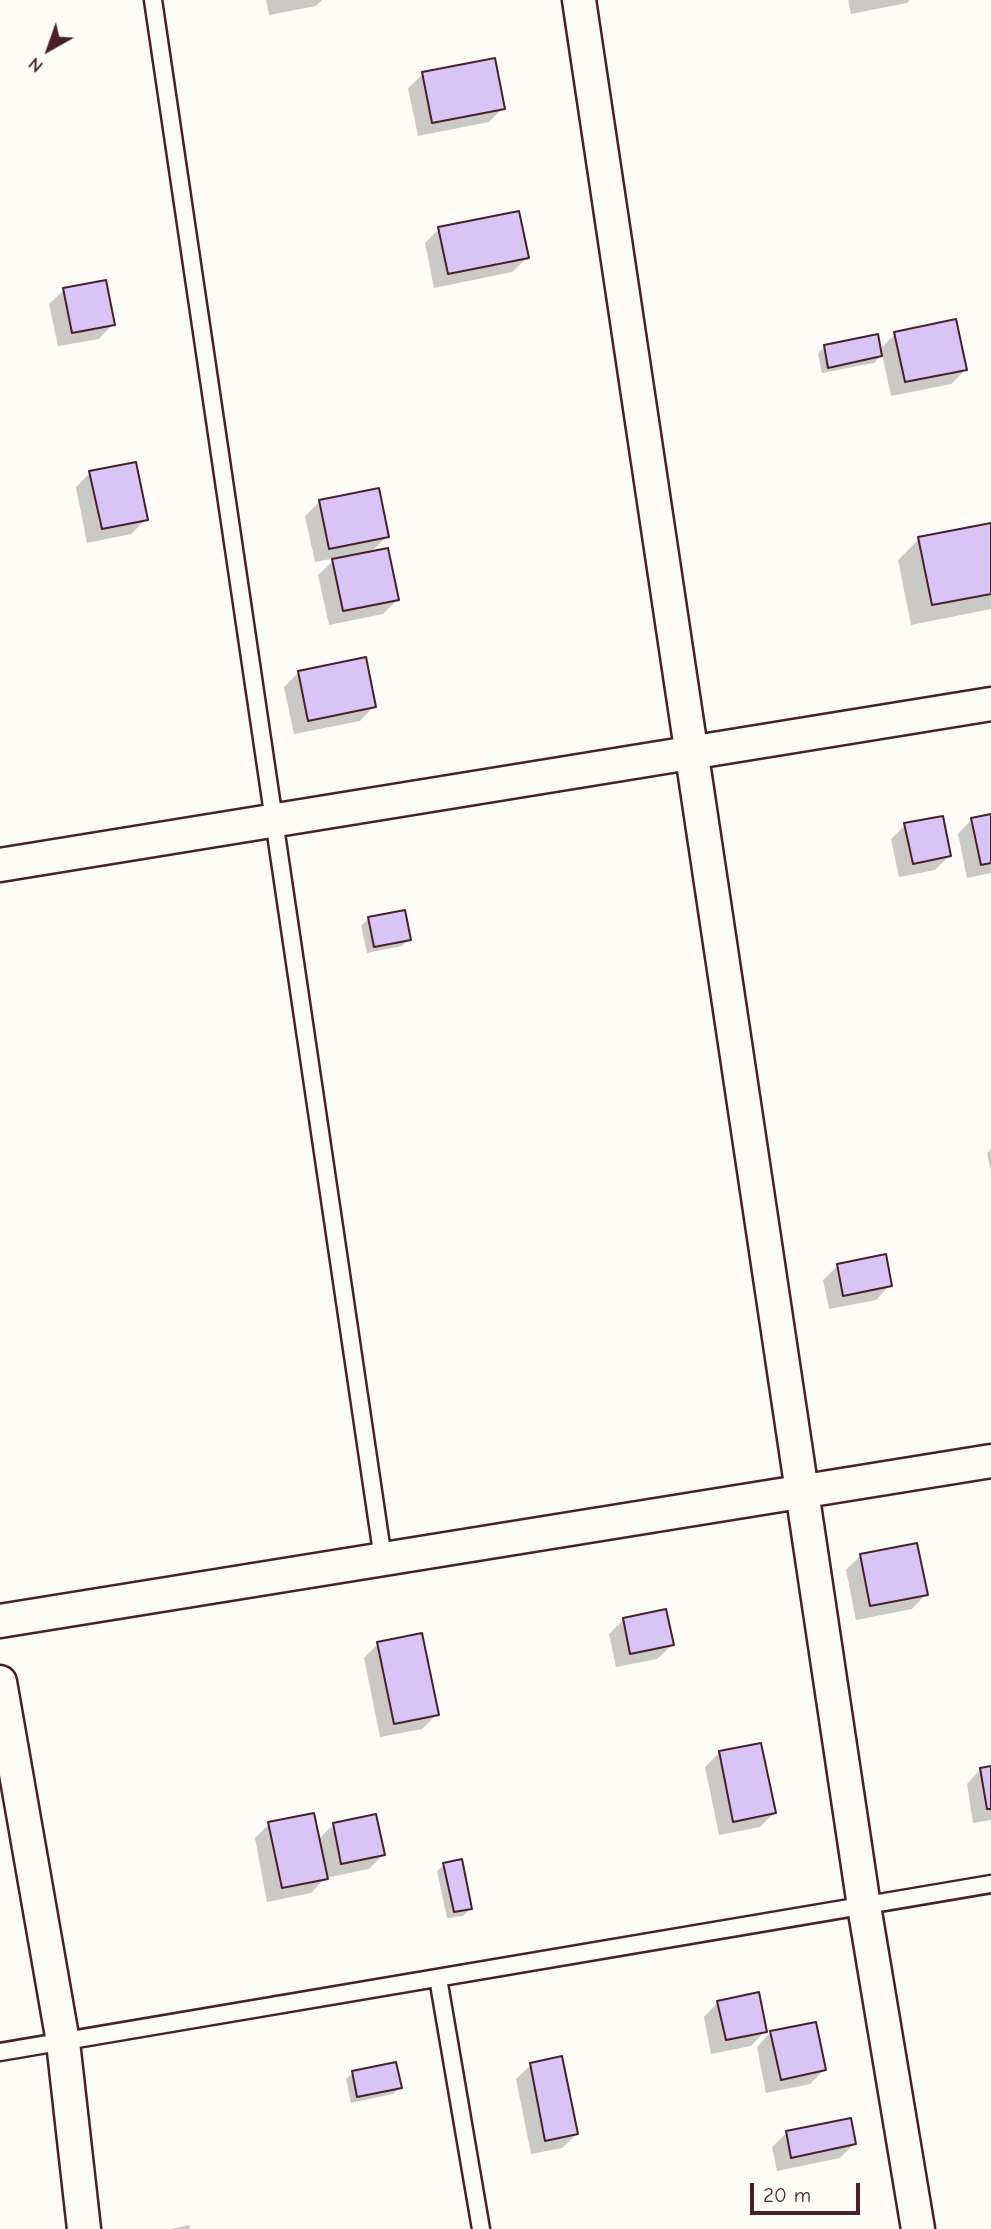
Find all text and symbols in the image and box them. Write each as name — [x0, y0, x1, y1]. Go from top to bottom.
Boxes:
north arrow — [14, 14, 84, 84]
text: N — [24, 53, 47, 78]
scale bar — [753, 2170, 863, 2214]
text: 20 m — [763, 2183, 811, 2207]

